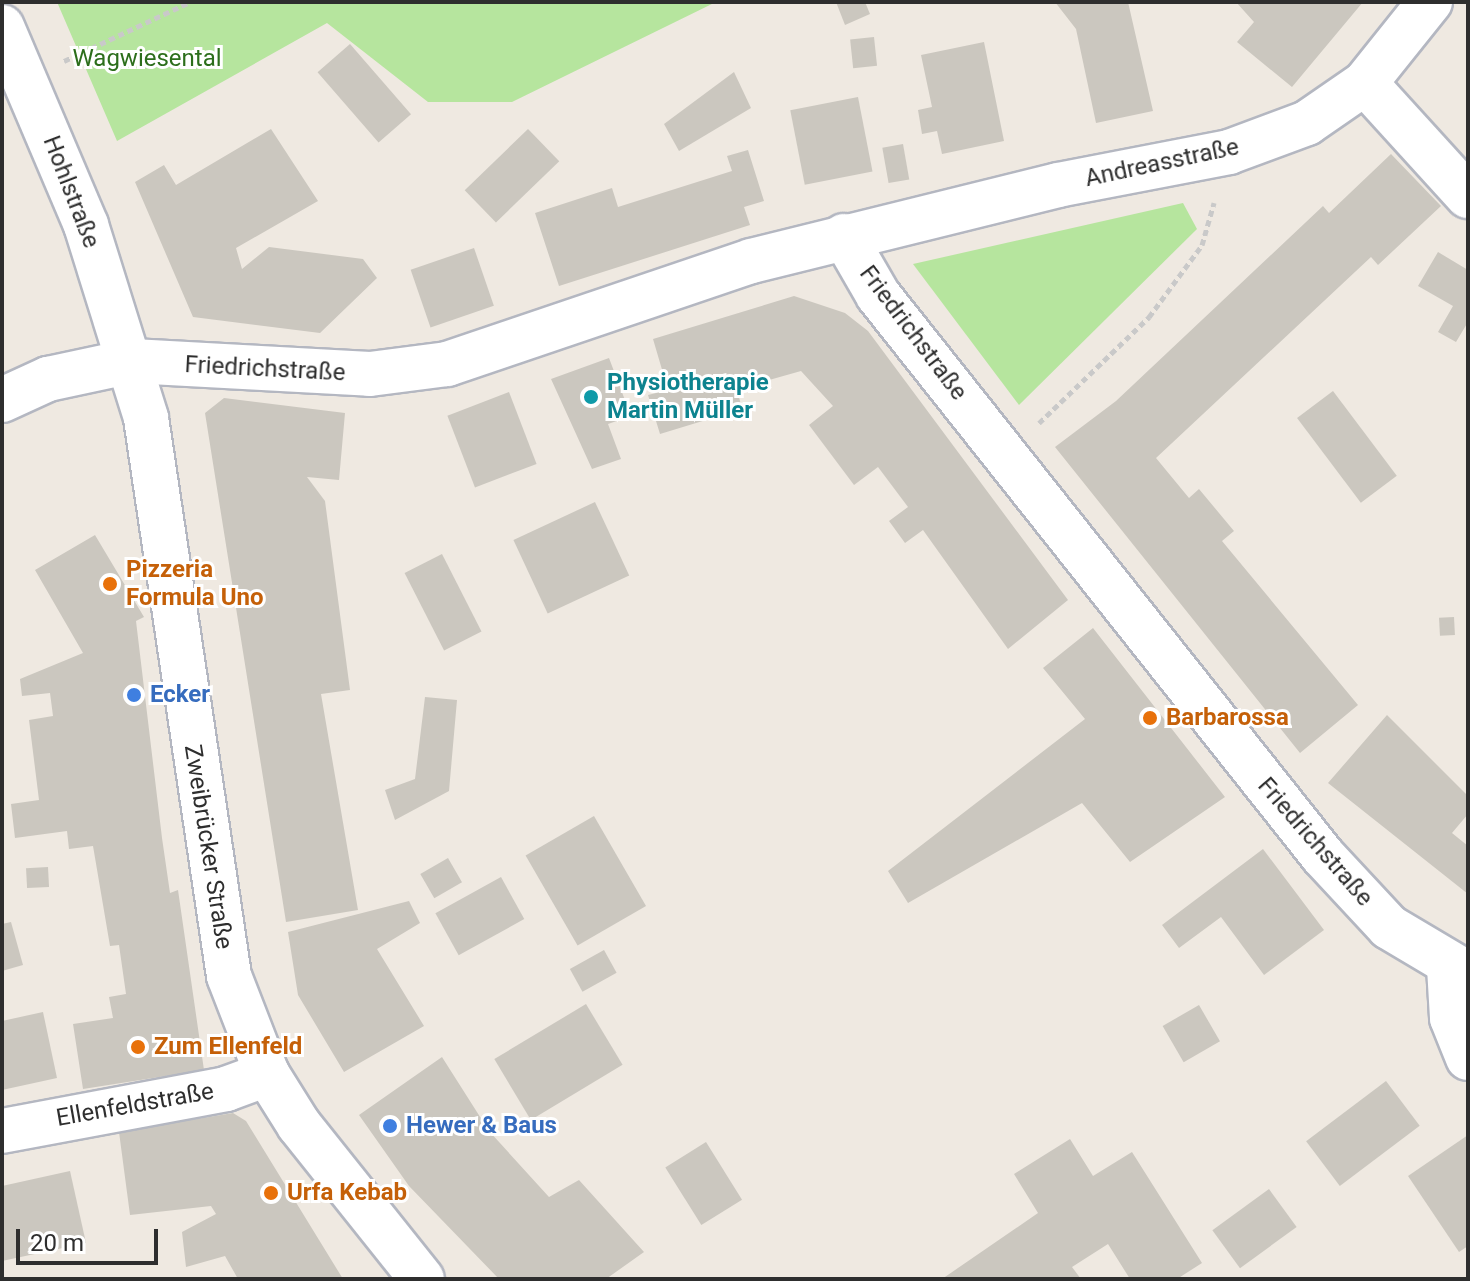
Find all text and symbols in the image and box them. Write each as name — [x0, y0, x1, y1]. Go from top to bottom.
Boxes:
park label: Wagwiesental — [72, 45, 222, 73]
street label: Hohlstraße — [36, 132, 106, 252]
street label: Andreasstraße — [1082, 133, 1242, 193]
street label: Friedrichstraße — [853, 260, 973, 406]
street label: Friedrichstraße — [184, 350, 346, 388]
place label: Physiotherapie Martin Müller — [607, 369, 769, 425]
marker: Physiotherapie Martin Müller — [582, 388, 600, 406]
place label: Pizzeria Formula Uno — [126, 556, 263, 612]
marker: Pizzeria Formula Uno — [101, 575, 119, 593]
place label: Ecker — [150, 681, 210, 709]
marker: Ecker — [125, 686, 143, 704]
place label: Barbarossa — [1166, 704, 1289, 732]
marker: Barbarossa — [1141, 709, 1159, 727]
street label: Zweibrücker Straße — [178, 743, 238, 951]
street label: Friedrichstraße — [1251, 772, 1379, 912]
place label: Zum Ellenfeld — [154, 1033, 302, 1061]
marker: Zum Ellenfeld — [129, 1038, 147, 1056]
street label: Ellenfeldstraße — [54, 1077, 216, 1133]
place label: Hewer & Baus — [406, 1112, 557, 1140]
marker: Hewer & Baus — [381, 1117, 399, 1135]
place label: Urfa Kebab — [287, 1179, 407, 1207]
marker: Urfa Kebab — [262, 1184, 280, 1202]
scale bar — [20, 1213, 162, 1263]
text: 20 m — [30, 1229, 84, 1257]

